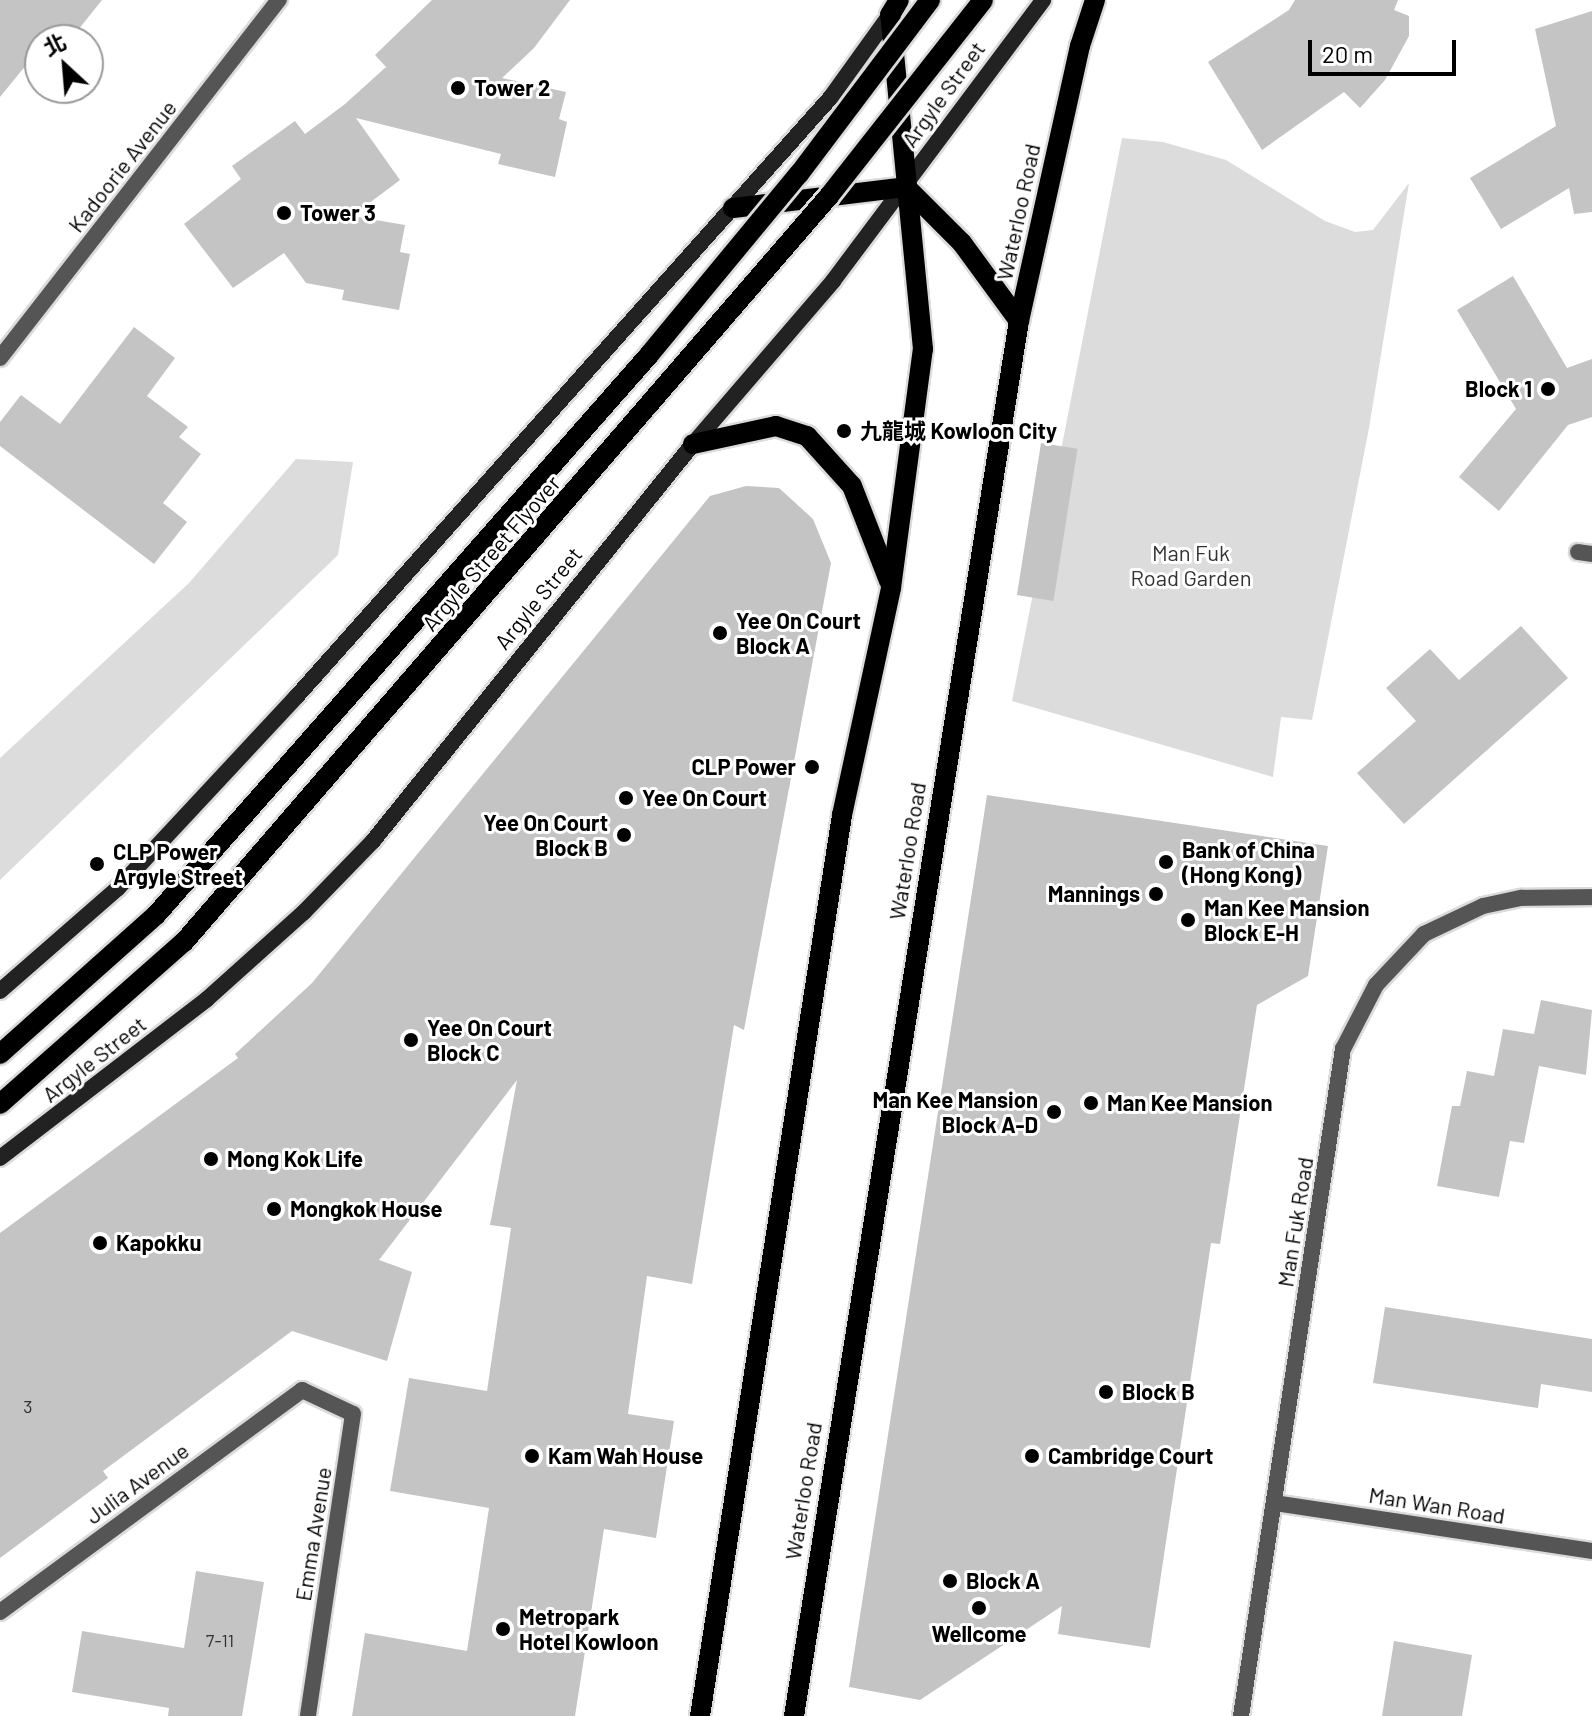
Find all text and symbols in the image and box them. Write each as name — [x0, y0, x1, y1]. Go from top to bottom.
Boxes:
north arrow — [24, 24, 104, 104]
scale bar — [1312, 24, 1460, 74]
text: 北 — [39, 28, 70, 61]
street label: Argyle Street — [896, 36, 990, 152]
text: 20 m — [1322, 39, 1373, 68]
place label: Tower 2 — [474, 75, 550, 101]
marker: Tower 2 — [449, 79, 467, 97]
street label: Kadoorie Avenue — [62, 95, 182, 237]
street label: Waterloo Road — [991, 141, 1045, 283]
place label: Tower 3 — [300, 200, 376, 226]
marker: Tower 3 — [275, 204, 293, 222]
place label: Block 1 — [1465, 376, 1532, 402]
marker: Block 1 — [1539, 380, 1557, 398]
place label: 九龍城 Kowloon City — [860, 418, 1057, 444]
marker: 九龍城 Kowloon City — [835, 422, 853, 440]
street label: Argyle Street Flyover — [416, 470, 566, 636]
park label: Man Fuk Road Garden — [1130, 539, 1252, 590]
street label: Argyle Street — [489, 541, 587, 655]
place label: Yee On Court Block A — [736, 607, 861, 658]
marker: Yee On Court Block A — [711, 624, 729, 642]
place label: CLP Power — [691, 754, 796, 780]
marker: CLP Power — [803, 758, 821, 776]
street label: Waterloo Road — [883, 780, 931, 922]
place label: Yee On Court — [642, 785, 767, 811]
marker: Yee On Court — [617, 789, 635, 807]
place label: Yee On Court Block B — [483, 809, 608, 860]
marker: Yee On Court Block B — [615, 826, 633, 844]
place label: Bank of China (Hong Kong) — [1182, 836, 1315, 888]
place label: CLP Power Argyle Street — [113, 838, 243, 890]
marker: Bank of China (Hong Kong) — [1157, 853, 1175, 871]
marker: CLP Power Argyle Street — [88, 855, 106, 873]
place label: Mannings — [1048, 881, 1140, 907]
marker: Mannings — [1147, 885, 1165, 903]
place label: Man Kee Mansion Block E-H — [1204, 894, 1370, 946]
marker: Man Kee Mansion Block E-H — [1179, 911, 1197, 929]
street label: Argyle Street — [37, 1010, 151, 1108]
place label: Yee On Court Block C — [427, 1014, 552, 1066]
marker: Yee On Court Block C — [402, 1031, 420, 1049]
place label: Man Kee Mansion Block A-D — [872, 1086, 1038, 1138]
place label: Man Kee Mansion — [1107, 1090, 1273, 1116]
marker: Man Kee Mansion — [1082, 1094, 1100, 1112]
marker: Man Kee Mansion Block A-D — [1045, 1103, 1063, 1121]
place label: Mong Kok Life — [227, 1146, 363, 1172]
marker: Mong Kok Life — [202, 1150, 220, 1168]
street label: Man Fuk Road — [1272, 1155, 1318, 1289]
place label: Mongkok House — [290, 1196, 442, 1222]
marker: Mongkok House — [265, 1200, 283, 1218]
place label: Kapokku — [116, 1230, 202, 1256]
marker: Kapokku — [91, 1234, 109, 1252]
place label: Block B — [1122, 1379, 1195, 1405]
marker: Block B — [1097, 1383, 1115, 1401]
house number: 3 — [23, 1395, 33, 1417]
street label: Waterloo Road — [779, 1420, 827, 1562]
street label: Julia Avenue — [80, 1437, 194, 1529]
place label: Kam Wah House — [548, 1443, 703, 1469]
place label: Cambridge Court — [1048, 1443, 1213, 1469]
marker: Kam Wah House — [523, 1447, 541, 1465]
marker: Cambridge Court — [1023, 1447, 1041, 1465]
street label: Emma Avenue — [289, 1465, 337, 1603]
street label: Man Wan Road — [1367, 1481, 1507, 1529]
place label: Block A — [966, 1568, 1040, 1594]
marker: Block A — [941, 1572, 959, 1590]
marker: Wellcome — [970, 1599, 988, 1617]
place label: Metropark Hotel Kowloon — [519, 1603, 659, 1654]
marker: Metropark Hotel Kowloon — [494, 1620, 512, 1638]
place label: Wellcome — [932, 1621, 1026, 1647]
house number: 7-11 — [206, 1629, 234, 1651]

